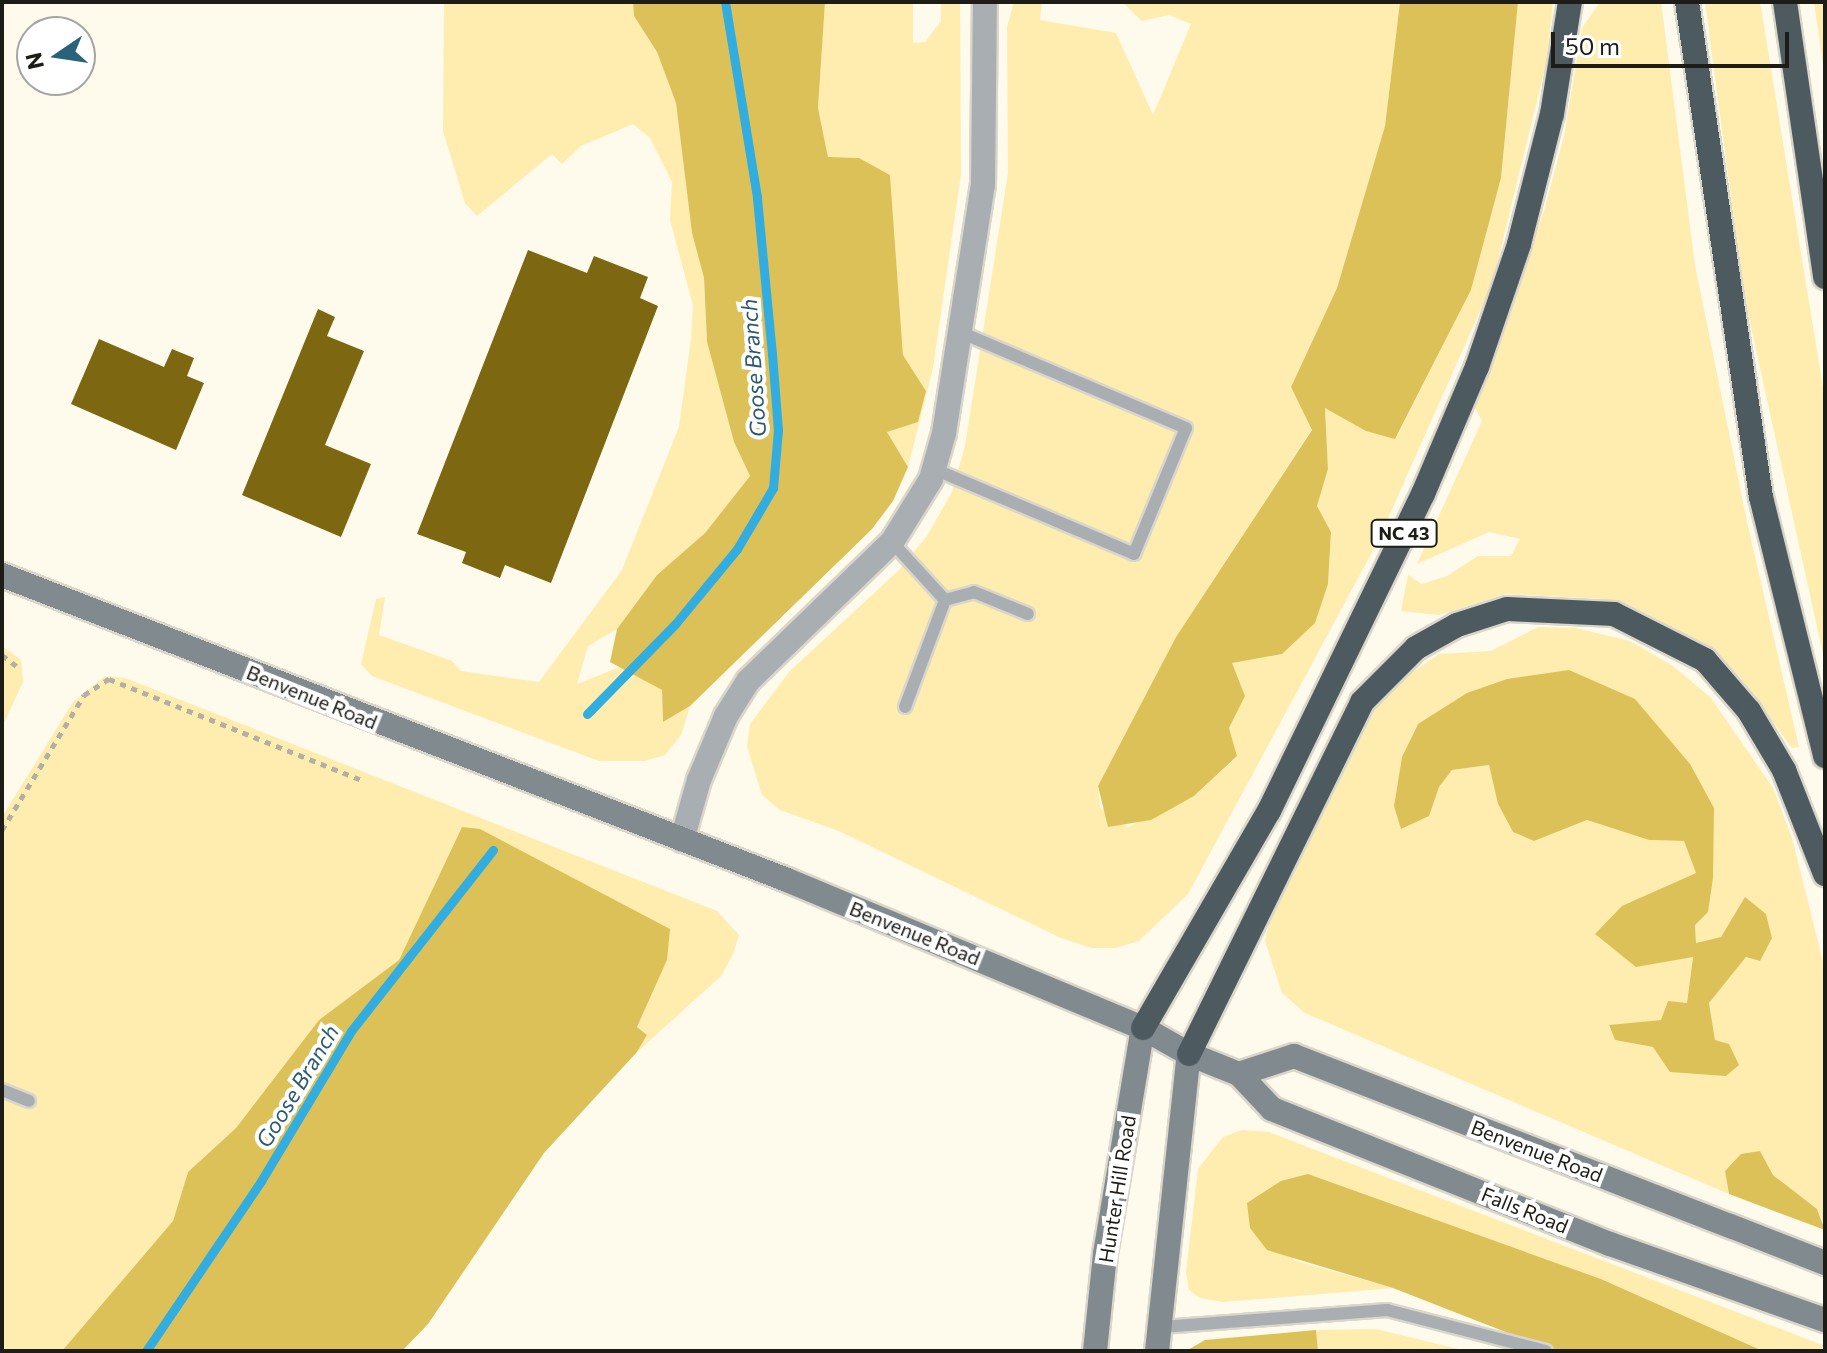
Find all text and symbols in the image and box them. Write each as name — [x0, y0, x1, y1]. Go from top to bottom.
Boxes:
north arrow — [16, 16, 96, 96]
scale bar — [1555, 16, 1793, 66]
text: 50 m — [1565, 31, 1620, 60]
text: N — [19, 50, 49, 72]
water label: Goose Branch — [735, 298, 771, 438]
road number: NC 43 — [1370, 519, 1438, 547]
street label: Benvenue Road — [243, 660, 381, 734]
street label: Benvenue Road — [846, 896, 984, 970]
water label: Goose Branch — [250, 1020, 344, 1152]
street label: Hunter Hill Road — [1094, 1114, 1140, 1264]
street label: Benvenue Road — [1468, 1115, 1606, 1187]
street label: Falls Road — [1478, 1182, 1572, 1238]

